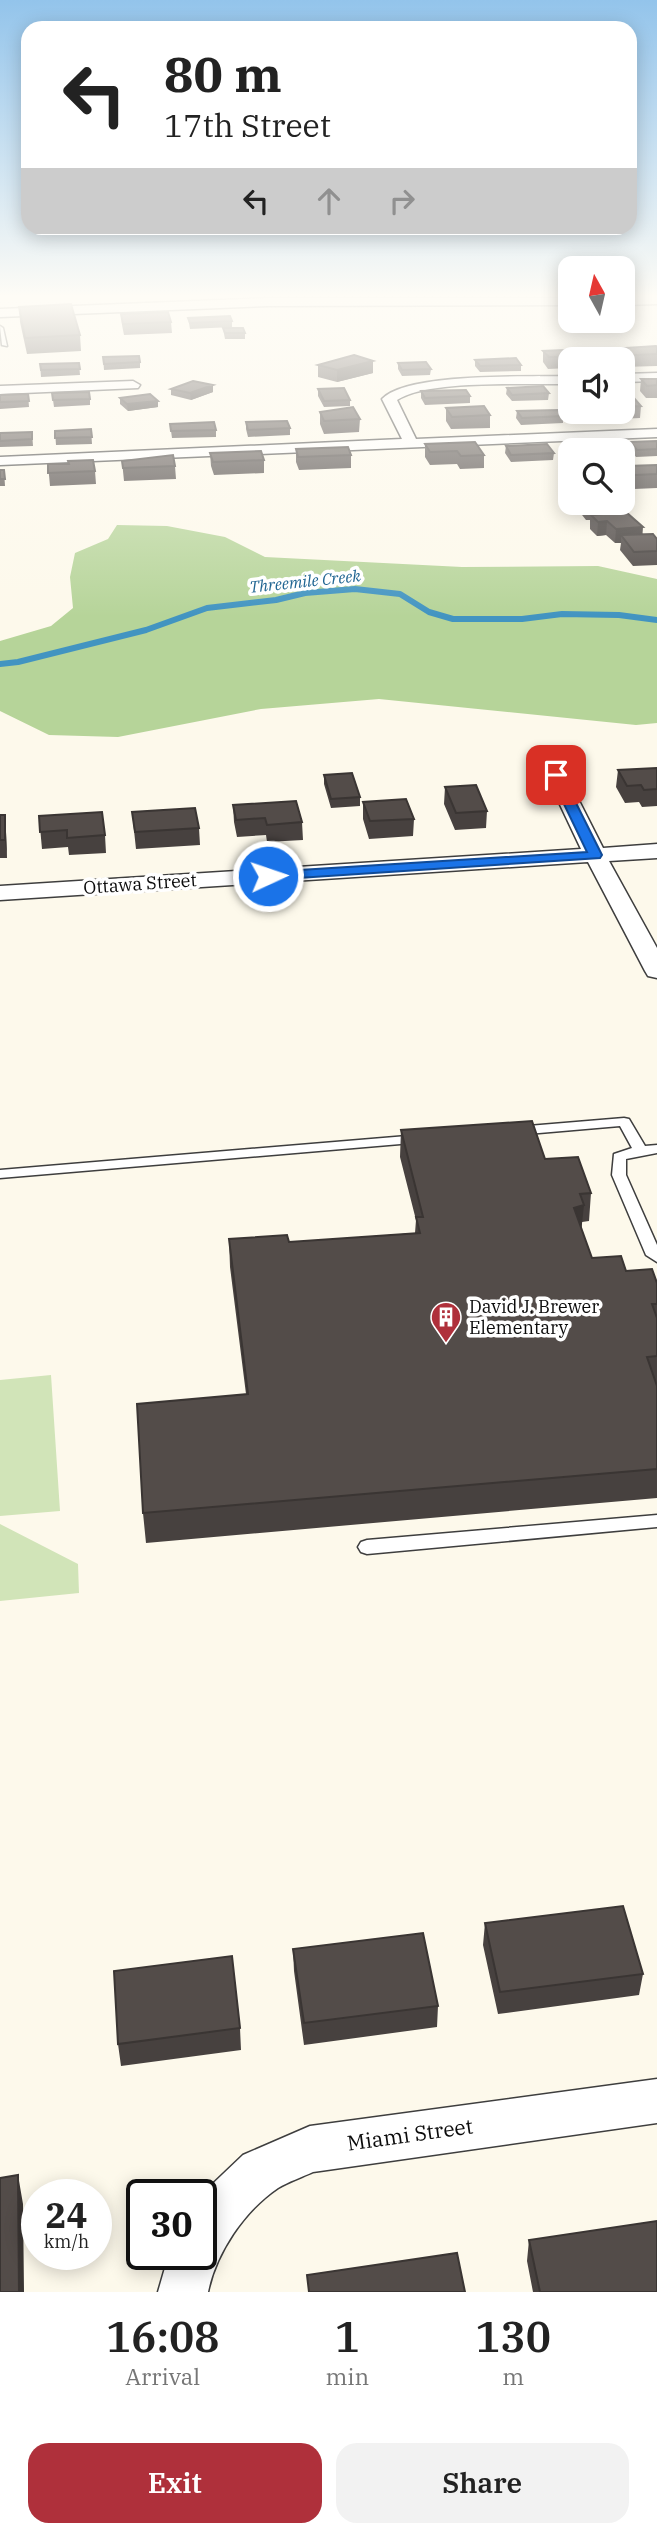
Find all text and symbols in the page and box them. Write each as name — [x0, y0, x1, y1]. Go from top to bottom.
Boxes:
text: 80 m — [164, 42, 282, 105]
icon: left — [49, 49, 140, 140]
text: 17th Street — [164, 104, 331, 146]
icon: left — [237, 182, 275, 220]
icon: ahead — [310, 182, 348, 220]
icon: right — [383, 182, 421, 220]
north arrow — [558, 256, 635, 332]
map controls — [558, 256, 635, 515]
button: sound — [558, 347, 635, 424]
button: search — [558, 438, 635, 515]
water label: Threemile Creek — [248, 565, 362, 597]
pin — [526, 745, 586, 805]
icon: arrive — [537, 756, 575, 794]
position arrow — [231, 839, 305, 913]
street label: Ottawa Street — [83, 868, 197, 899]
place label: David J. Brewer Elementary — [469, 1295, 599, 1339]
building icon: David J. Brewer Elementary — [429, 1300, 463, 1344]
street label: Miami Street — [345, 2111, 475, 2157]
speed limit sign: 30 — [126, 2179, 217, 2270]
text: 24 — [45, 2192, 88, 2238]
text: km/h — [44, 2230, 89, 2253]
text: 16:08 — [106, 2309, 219, 2364]
text: 1 — [335, 2309, 360, 2364]
text: 130 — [475, 2309, 551, 2364]
text: Arrival — [125, 2361, 200, 2391]
text: min — [325, 2361, 369, 2391]
text: m — [502, 2361, 524, 2391]
button: Exit — [28, 2443, 322, 2523]
button: Share — [336, 2443, 629, 2523]

